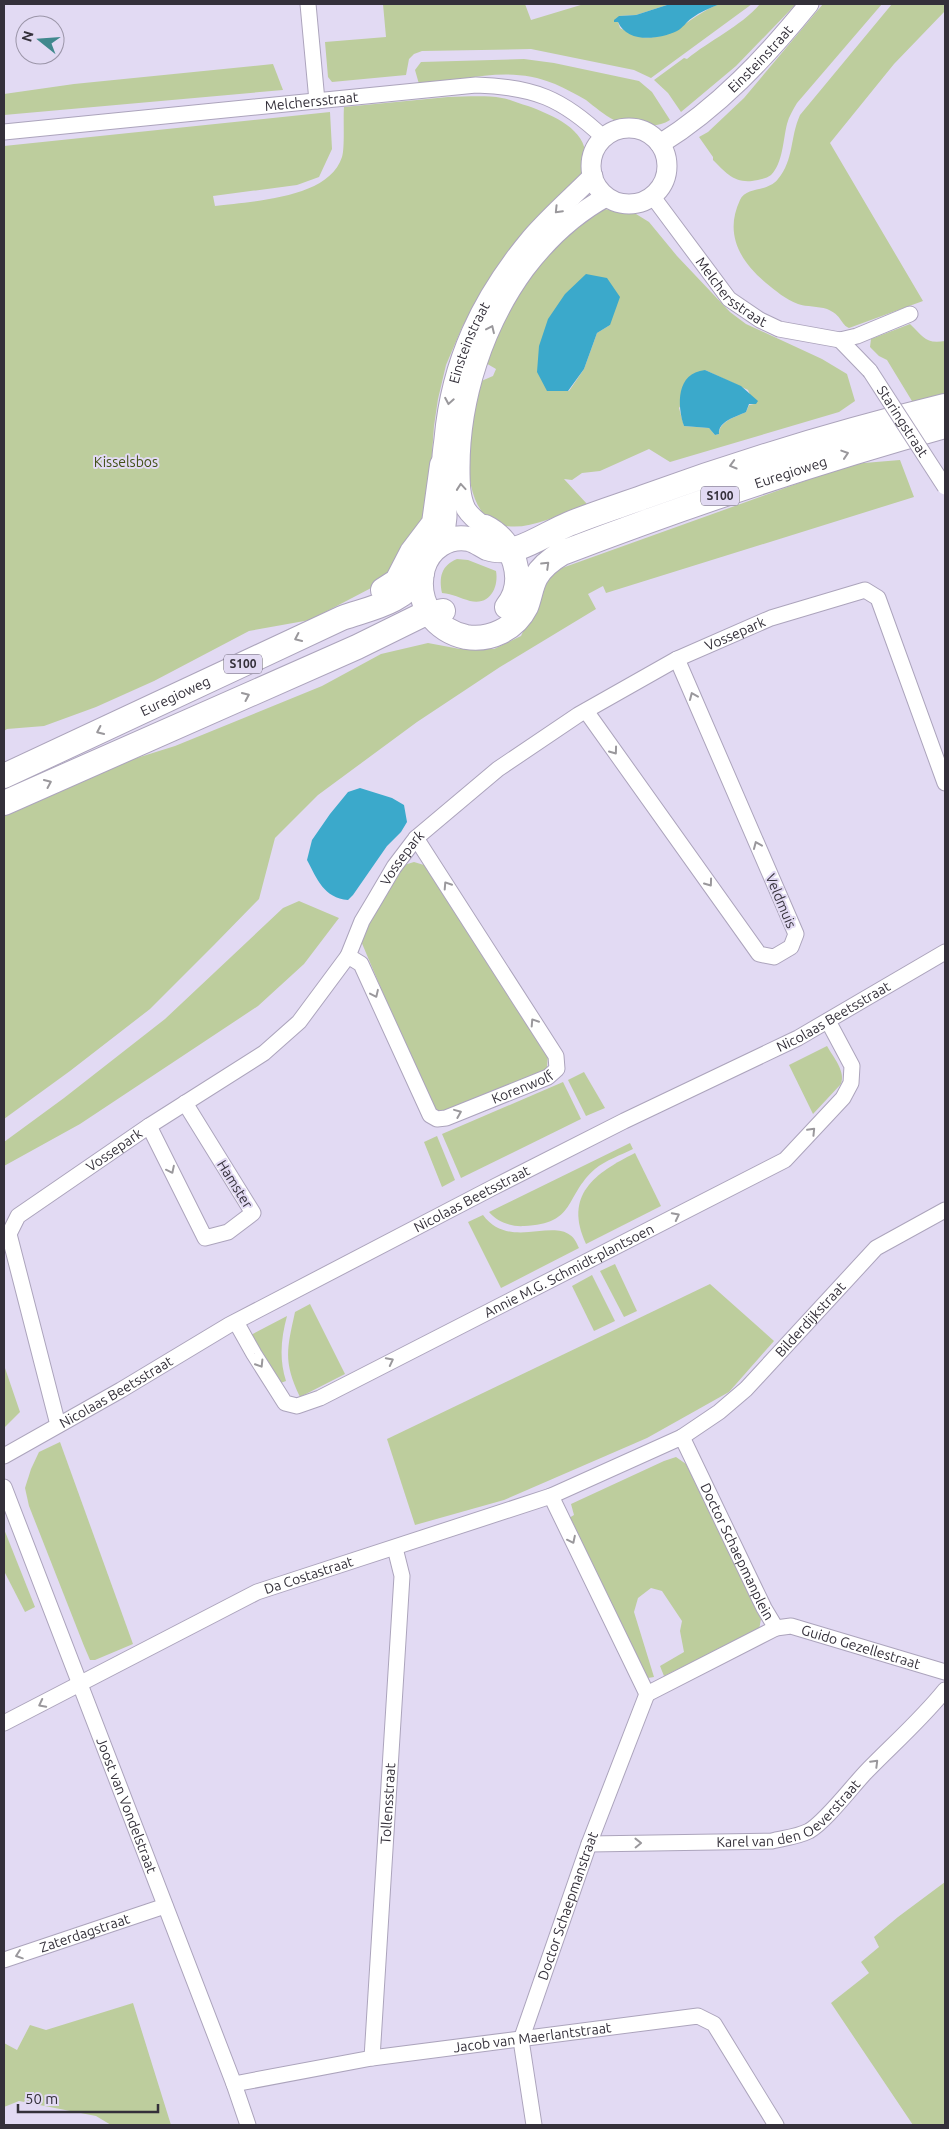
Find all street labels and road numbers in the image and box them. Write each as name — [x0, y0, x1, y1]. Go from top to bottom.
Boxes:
street label: Einsteinstraat — [725, 21, 796, 96]
street label: Melchersstraat — [264, 89, 360, 114]
street label: Melchersstraat — [693, 254, 770, 330]
street label: Einsteinstraat — [446, 299, 493, 385]
street label: Staringstraat — [874, 383, 932, 460]
street label: Euregioweg — [753, 453, 829, 492]
road number: S100 — [701, 486, 739, 506]
street label: Vossepark — [702, 614, 768, 654]
road number: S100 — [224, 654, 262, 674]
street label: Euregioweg — [138, 673, 213, 719]
street label: Vossepark — [377, 827, 427, 888]
street label: Veldmuis — [762, 871, 800, 931]
street label: Nicolaas Beetsstraat — [774, 978, 893, 1055]
street label: Korenwolf — [489, 1067, 558, 1107]
street label: Vossepark — [83, 1125, 145, 1175]
street label: Hamster — [214, 1157, 256, 1212]
street label: Nicolaas Beetsstraat — [411, 1162, 533, 1235]
street label: Annie M.G. Schmidt-plantsoen — [481, 1221, 656, 1321]
street label: Bilderdijkstraat — [772, 1278, 849, 1360]
street label: Nicolaas Beetsstraat — [57, 1353, 176, 1431]
street label: Doctor Schaepmanplein — [697, 1480, 777, 1623]
street label: Da Costastraat — [262, 1553, 355, 1597]
street label: Guido Gezellestraat — [799, 1622, 923, 1672]
street label: Joost van Vondelstraat — [93, 1735, 160, 1876]
street label: Tollensstraat — [377, 1762, 398, 1845]
street label: Karel van den Oeverstraat — [716, 1776, 864, 1850]
street label: Doctor Schaepmanstraat — [534, 1829, 601, 1982]
street label: Zaterdagstraat — [38, 1910, 132, 1955]
street label: Jacob van Maerlantstraat — [452, 2019, 613, 2055]

